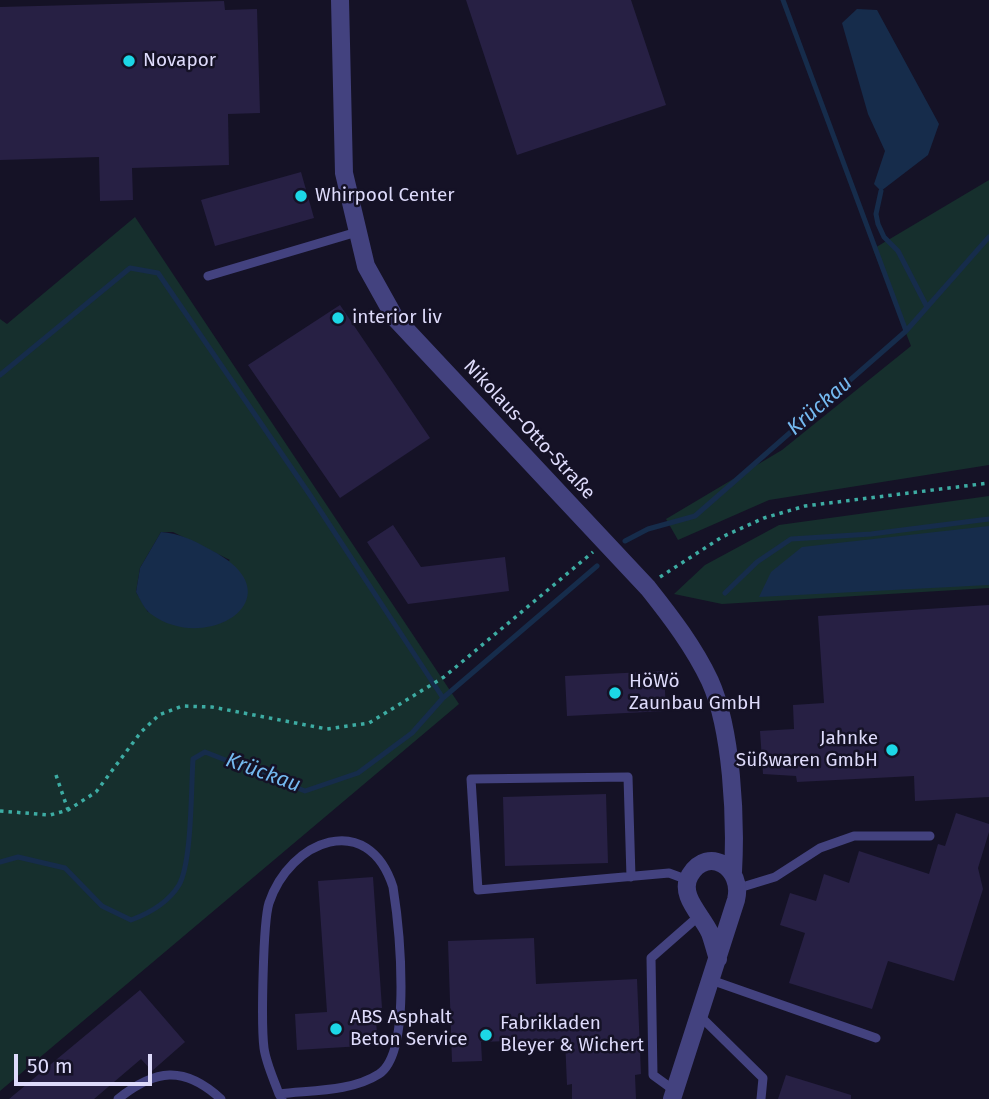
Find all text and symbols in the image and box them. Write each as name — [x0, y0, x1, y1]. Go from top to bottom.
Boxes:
place label: Novapor — [143, 50, 216, 72]
marker: Novapor — [121, 53, 137, 69]
place label: Whirpool Center — [315, 185, 455, 207]
marker: Whirpool Center — [293, 188, 309, 204]
place label: interior liv — [352, 307, 442, 329]
marker: interior liv — [330, 310, 346, 326]
street label: Nikolaus-Otto-Straße — [458, 355, 600, 505]
water label: Krückau — [782, 371, 858, 441]
place label: HöWö Zaunbau GmbH — [629, 671, 761, 715]
marker: HöWö Zaunbau GmbH — [607, 685, 623, 701]
place label: Jahnke Süßwaren GmbH — [736, 728, 878, 772]
marker: Jahnke Süßwaren GmbH — [884, 742, 900, 758]
water label: Krückau — [222, 748, 304, 798]
place label: ABS Asphalt Beton Service — [350, 1007, 468, 1051]
place label: Fabrikladen Bleyer & Wichert — [500, 1013, 644, 1057]
marker: ABS Asphalt Beton Service — [328, 1021, 344, 1037]
marker: Fabrikladen Bleyer & Wichert — [478, 1027, 494, 1043]
scale bar — [18, 1040, 156, 1084]
text: 50 m — [27, 1053, 73, 1079]

